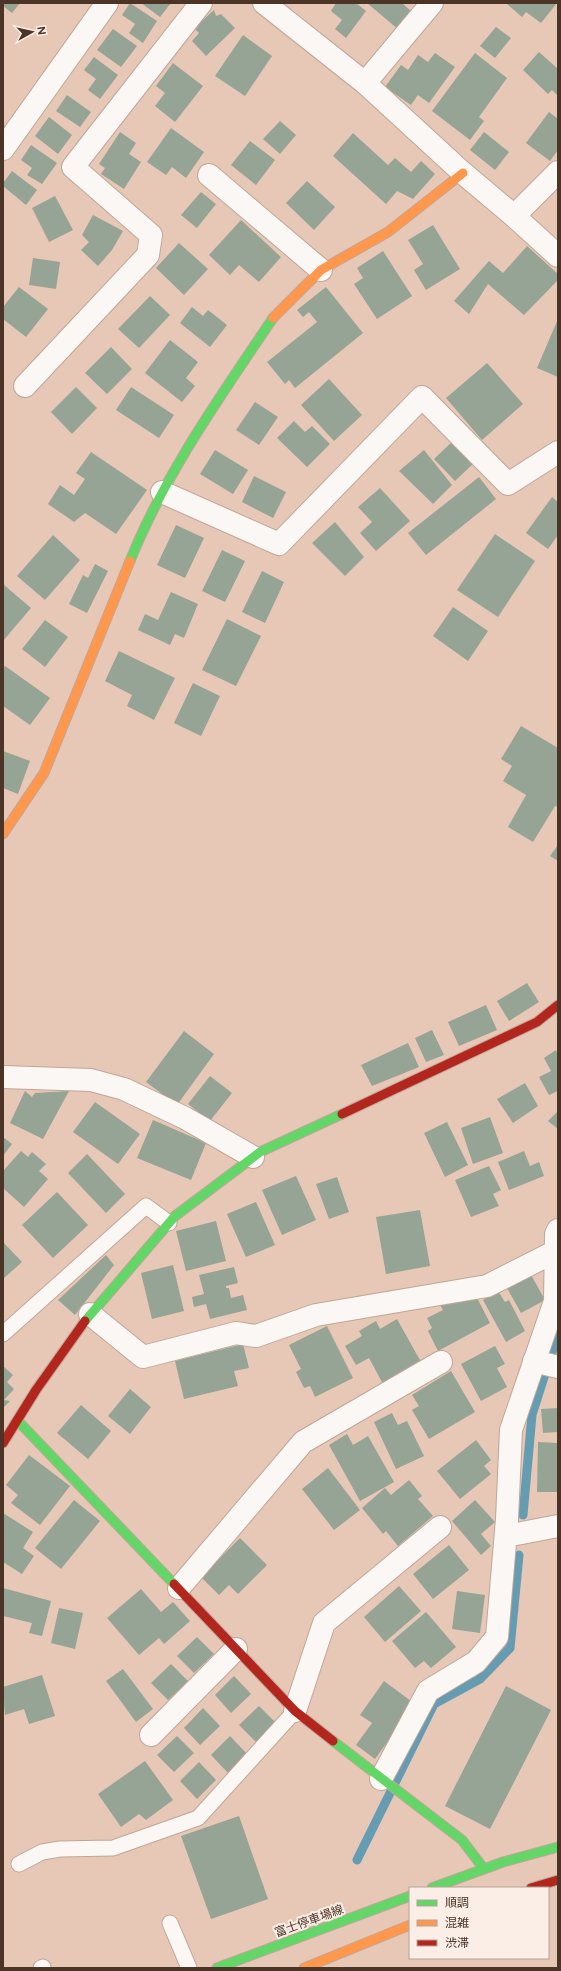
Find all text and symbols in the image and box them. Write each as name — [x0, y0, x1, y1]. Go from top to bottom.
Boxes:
north arrow — [12, 12, 52, 52]
text: N — [34, 26, 48, 36]
legend — [409, 1887, 549, 1959]
text: 順調 — [445, 1896, 469, 1910]
street label: 富士停車場線 — [273, 1902, 345, 1940]
text: 混雑 — [445, 1916, 469, 1930]
text: 渋滞 — [445, 1936, 469, 1950]

